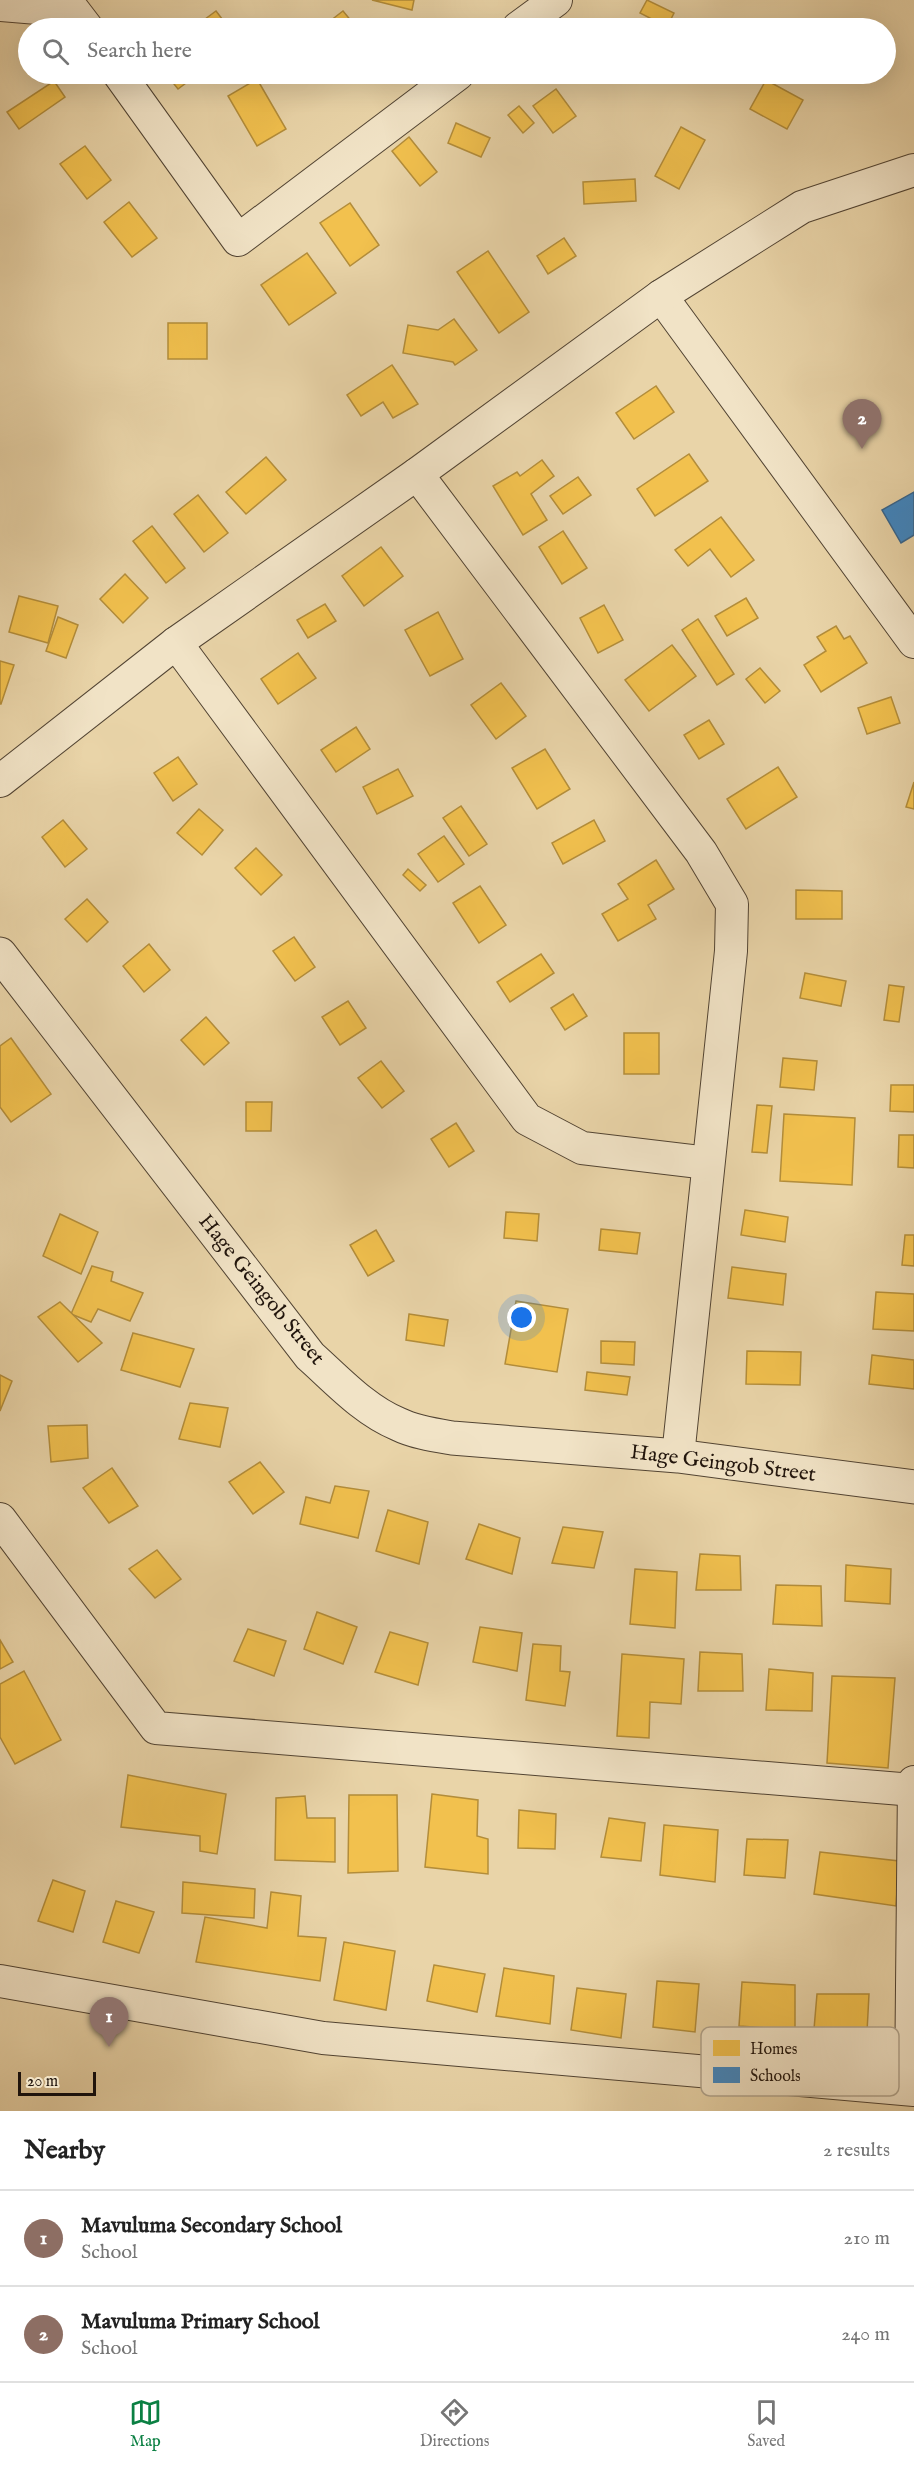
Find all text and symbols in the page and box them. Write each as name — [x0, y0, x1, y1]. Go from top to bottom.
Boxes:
search box — [18, 18, 896, 84]
icon: search — [39, 35, 72, 68]
text: Search here — [87, 37, 192, 65]
pin: 2 — [842, 400, 882, 449]
street label: Hage Geingob Street — [192, 1209, 330, 1371]
your location — [507, 1303, 536, 1332]
street label: Hage Geingob Street — [629, 1439, 817, 1489]
pin: 1 — [90, 1998, 128, 2047]
legend — [701, 2027, 899, 2096]
text: Homes — [750, 2040, 798, 2060]
text: Schools — [750, 2067, 801, 2087]
scale bar — [18, 2069, 96, 2096]
text: 20 m — [27, 2072, 58, 2092]
text: Nearby — [24, 2134, 105, 2167]
text: 2 results — [823, 2138, 890, 2163]
text: Mavuluma Secondary School — [81, 2212, 342, 2240]
text: 1 — [40, 2226, 47, 2251]
text: 210 m — [844, 2226, 890, 2251]
text: School — [81, 2240, 137, 2265]
text: Mavuluma Primary School — [81, 2308, 320, 2336]
text: 2 — [39, 2322, 48, 2347]
text: 240 m — [841, 2322, 890, 2347]
text: School — [81, 2336, 137, 2361]
tab: Map — [129, 2396, 162, 2452]
tab: Directions — [420, 2396, 489, 2452]
tab: Saved — [747, 2396, 785, 2452]

